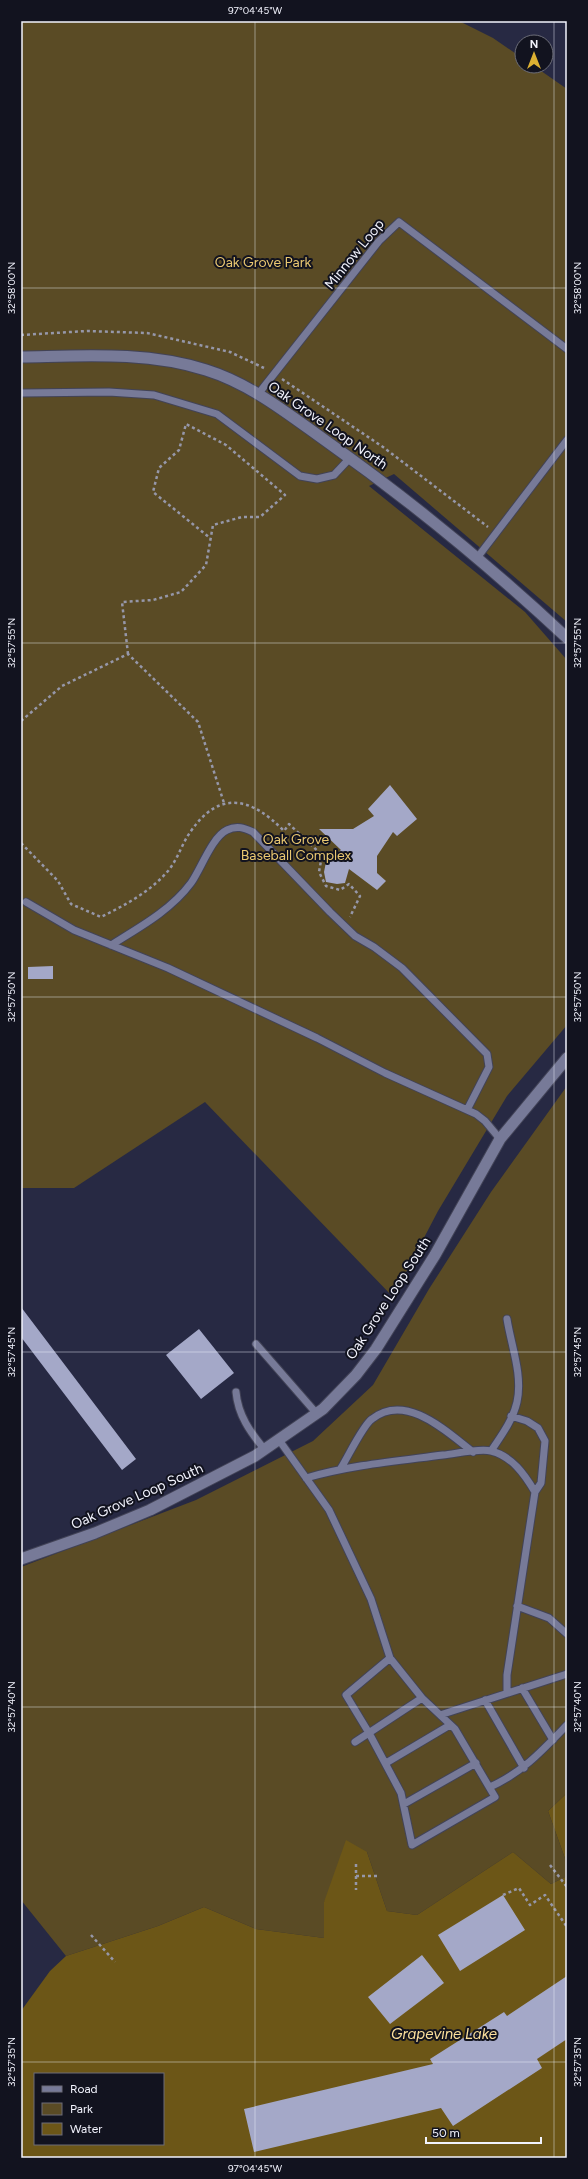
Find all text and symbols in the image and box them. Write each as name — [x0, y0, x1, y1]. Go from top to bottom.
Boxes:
text: 97°04'45"W — [228, 4, 282, 17]
north arrow — [514, 34, 554, 74]
text: N — [530, 38, 538, 51]
street label: Minnow Loop — [321, 216, 388, 293]
park label: Oak Grove Park — [215, 254, 311, 271]
text: 32°58'00"N — [5, 262, 18, 314]
text: 32°58'00"N — [571, 262, 584, 314]
street label: Oak Grove Loop North — [265, 378, 391, 473]
text: 32°57'55"N — [5, 618, 18, 668]
text: 32°57'55"N — [571, 618, 584, 668]
park label: Oak Grove Baseball Complex — [241, 831, 352, 864]
text: 32°57'50"N — [5, 972, 18, 1022]
text: 32°57'50"N — [571, 972, 584, 1022]
street label: Oak Grove Loop South — [342, 1234, 434, 1363]
text: 32°57'45"N — [5, 1327, 18, 1377]
text: 32°57'45"N — [571, 1327, 584, 1377]
street label: Oak Grove Loop South — [69, 1460, 206, 1533]
text: 32°57'40"N — [5, 1681, 18, 1733]
text: 32°57'40"N — [571, 1681, 584, 1733]
water label: Grapevine Lake — [391, 2025, 497, 2043]
text: 32°57'35"N — [5, 2037, 18, 2087]
text: 32°57'35"N — [571, 2037, 584, 2087]
legend — [34, 2073, 164, 2145]
text: Road — [70, 2082, 98, 2096]
text: Park — [70, 2102, 93, 2116]
scale bar — [426, 2119, 541, 2145]
text: Water — [70, 2122, 102, 2136]
text: 50 m — [432, 2126, 460, 2140]
text: 97°04'45"W — [228, 2162, 282, 2175]

